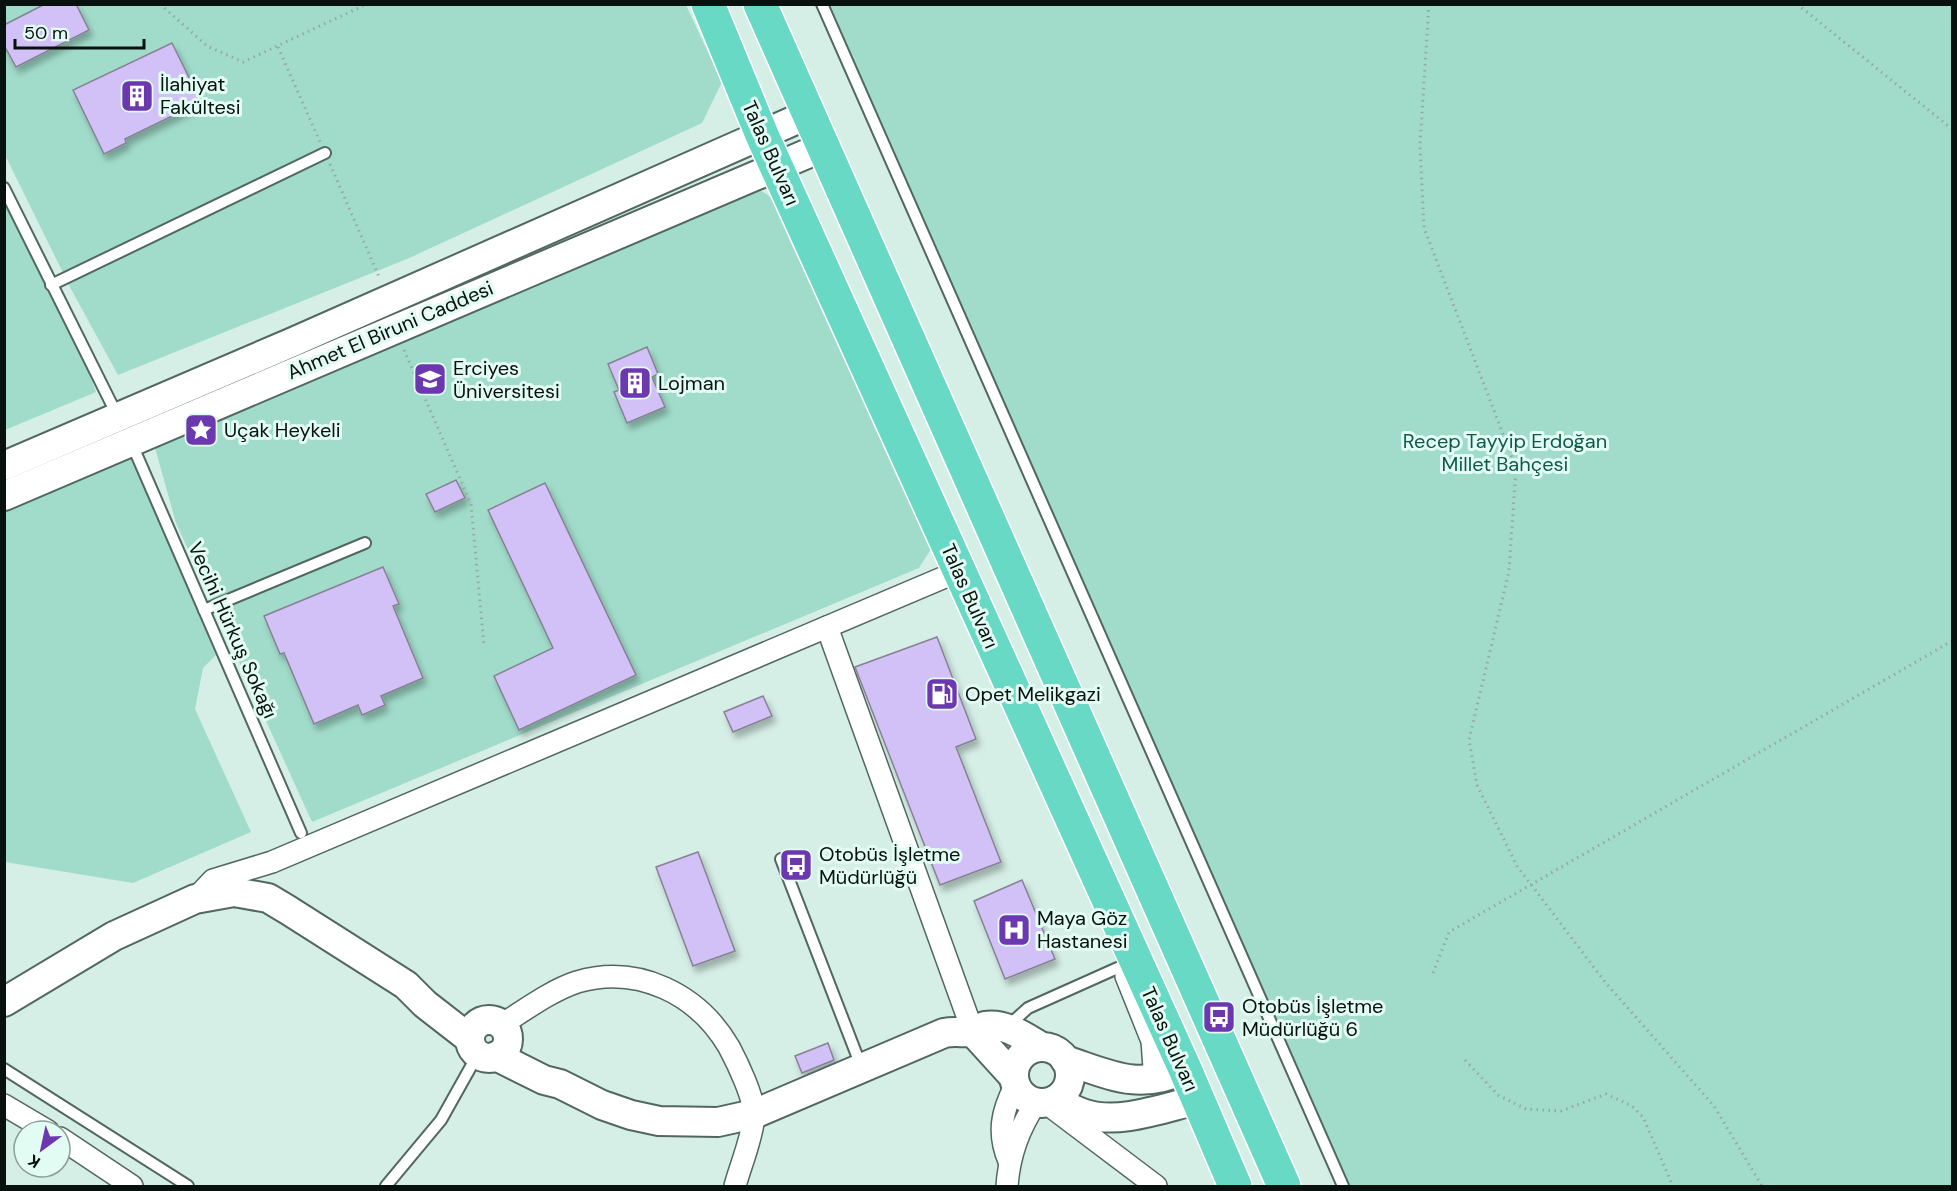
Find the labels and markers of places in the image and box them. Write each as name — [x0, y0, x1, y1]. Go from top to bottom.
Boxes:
place label: İlahiyat Fakültesi — [160, 71, 241, 120]
building icon: İlahiyat Fakültesi — [119, 78, 155, 114]
place label: Erciyes Üniversitesi — [453, 355, 560, 404]
school or university icon: Erciyes Üniversitesi — [412, 361, 448, 397]
building icon: Lojman — [617, 365, 653, 401]
place label: Lojman — [658, 370, 725, 396]
place icon: Uçak Heykeli — [183, 412, 219, 448]
place label: Uçak Heykeli — [224, 417, 341, 443]
fuel station icon: Opet Melikgazi — [924, 676, 960, 712]
place label: Opet Melikgazi — [965, 681, 1101, 707]
place label: Otobüs İşletme Müdürlüğü — [819, 841, 960, 890]
bus stop icon: Otobüs İşletme Müdürlüğü — [778, 847, 814, 883]
place label: Maya Göz Hastanesi — [1037, 905, 1128, 954]
hospital icon: Maya Göz Hastanesi — [996, 912, 1032, 948]
place label: Otobüs İşletme Müdürlüğü 6 — [1242, 993, 1383, 1042]
bus stop icon: Otobüs İşletme Müdürlüğü 6 — [1201, 999, 1237, 1035]

